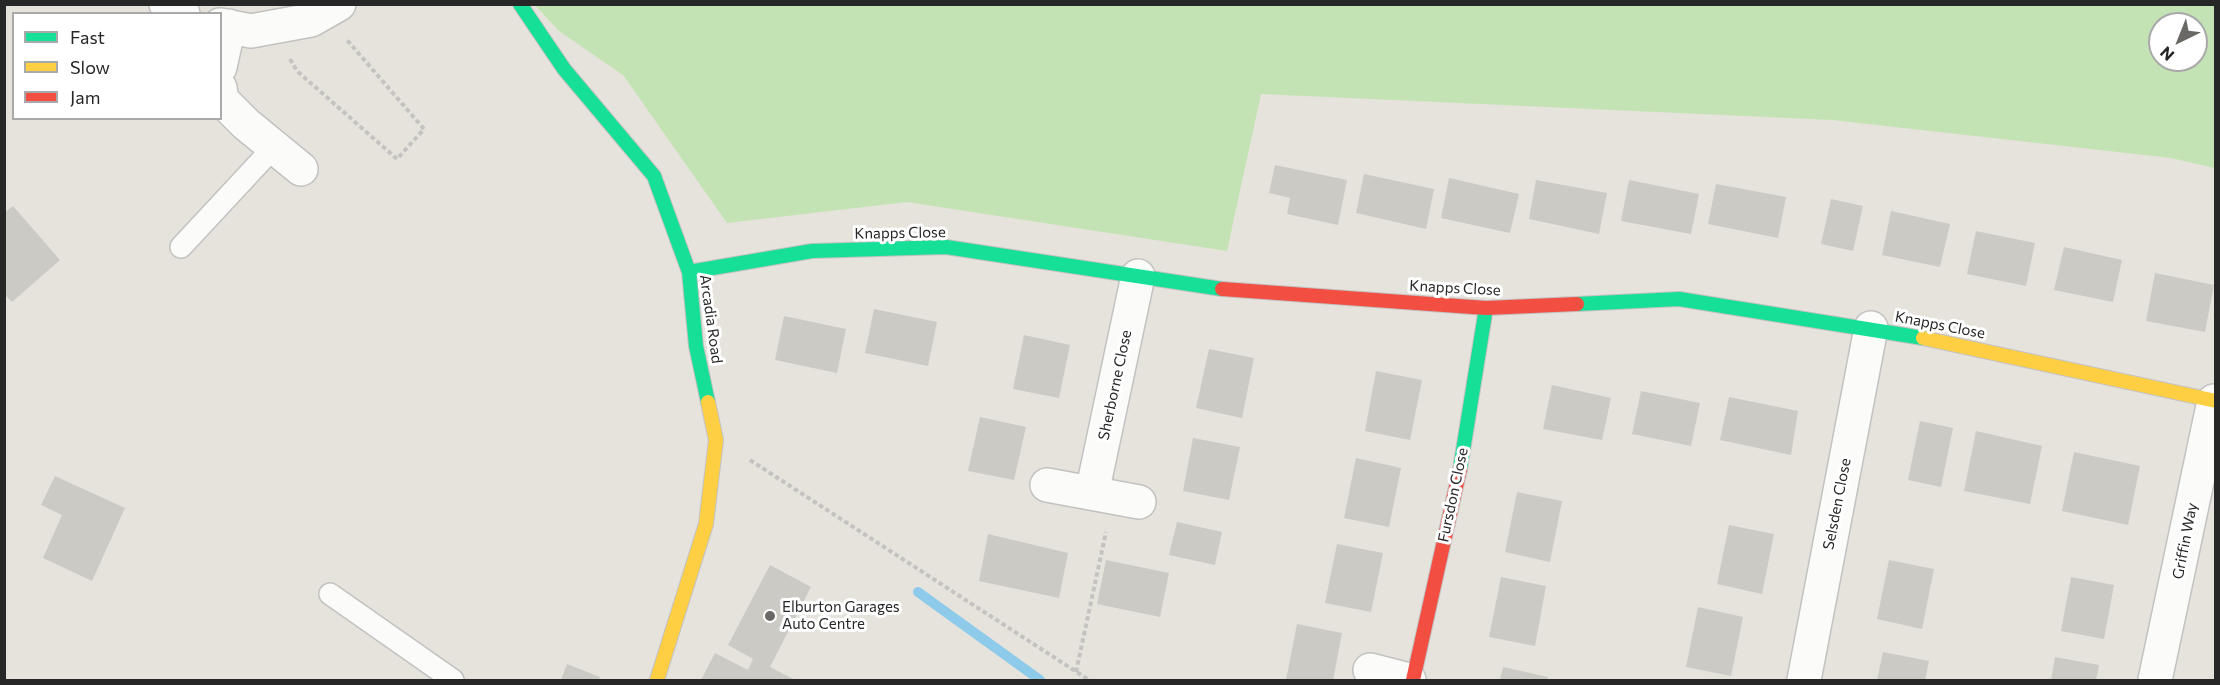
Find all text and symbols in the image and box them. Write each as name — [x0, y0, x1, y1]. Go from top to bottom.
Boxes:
legend — [12, 12, 222, 120]
north arrow — [2148, 12, 2208, 72]
text: Fast — [70, 26, 105, 48]
text: N — [2156, 43, 2178, 65]
text: Slow — [70, 56, 110, 78]
text: Jam — [70, 86, 100, 108]
street label: Knapps Close — [854, 223, 946, 243]
street label: Arcadia Road — [696, 273, 726, 365]
street label: Knapps Close — [1409, 277, 1501, 299]
street label: Knapps Close — [1893, 307, 1987, 343]
street label: Sherborne Close — [1095, 328, 1135, 442]
street label: Fursdon Close — [1434, 446, 1472, 544]
street label: Selsden Close — [1819, 457, 1855, 551]
street label: Griffin Way — [2169, 501, 2201, 581]
place label: Elburton Garages Auto Centre — [782, 598, 900, 633]
marker: Elburton Garages Auto Centre — [763, 609, 777, 623]

